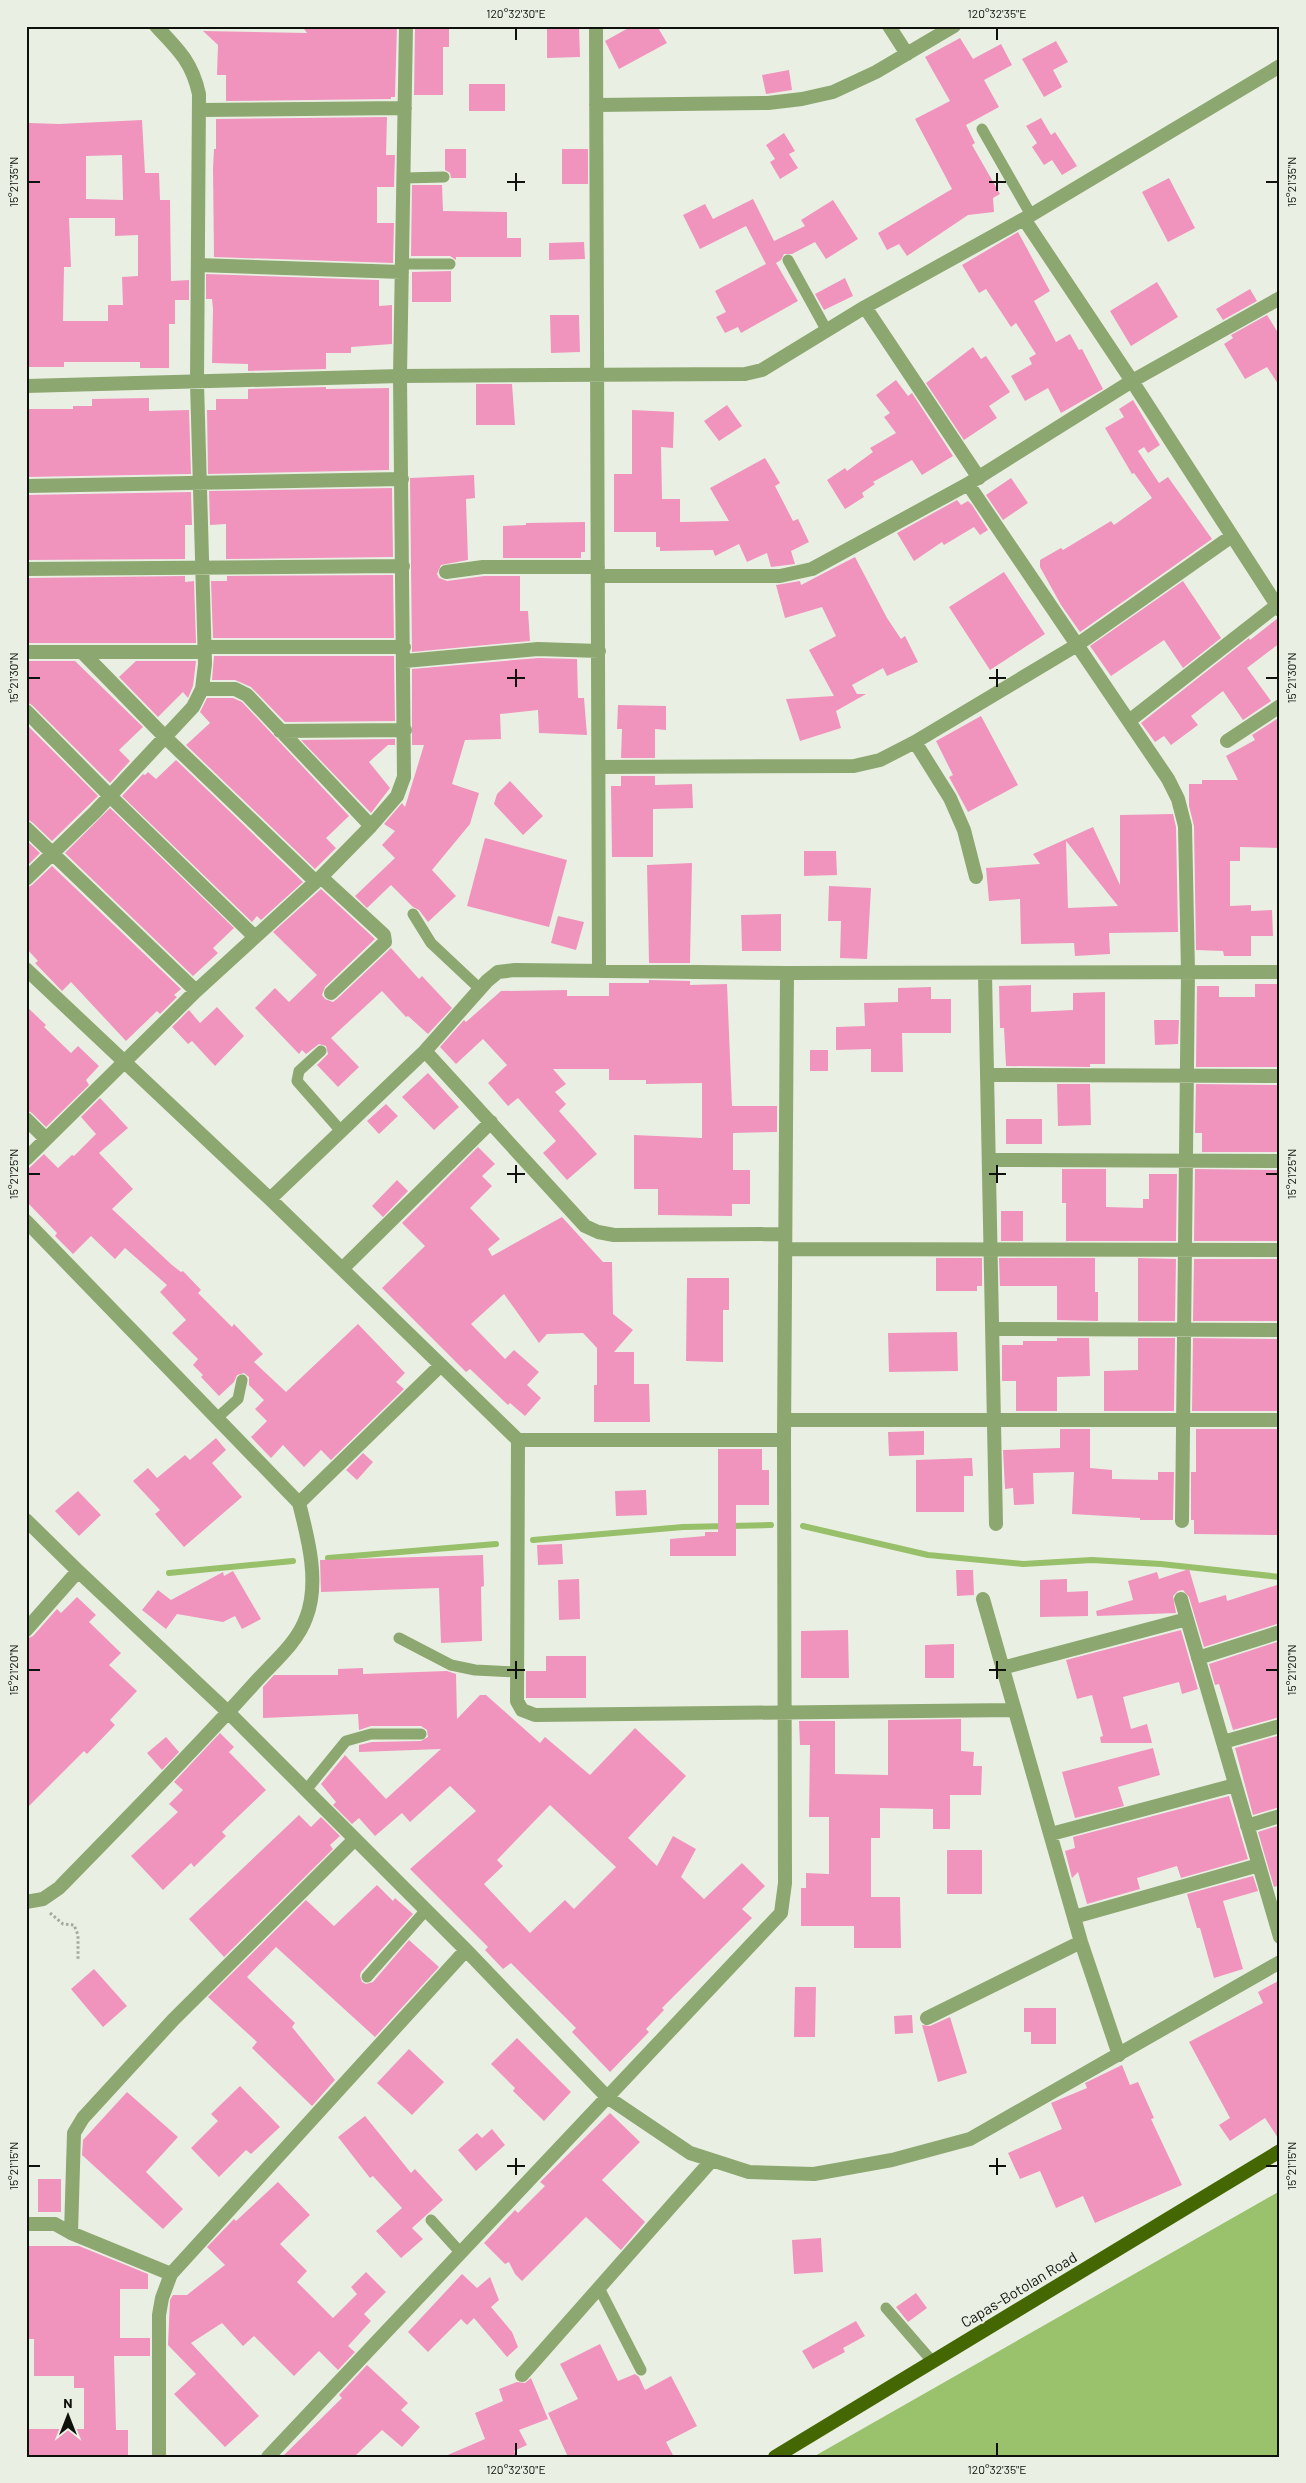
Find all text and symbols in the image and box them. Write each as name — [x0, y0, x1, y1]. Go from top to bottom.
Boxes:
text: 120°32'30"E — [486, 6, 546, 20]
text: 120°32'35"E — [968, 6, 1026, 20]
text: 15°21'35"N — [6, 157, 20, 207]
text: 15°21'35"N — [1284, 157, 1298, 207]
text: 15°21'30"N — [6, 652, 20, 704]
text: 15°21'30"N — [1284, 652, 1298, 704]
text: 15°21'25"N — [6, 1149, 20, 1199]
text: 15°21'25"N — [1284, 1149, 1298, 1199]
text: 15°21'20"N — [6, 1644, 20, 1696]
text: 15°21'20"N — [1284, 1644, 1298, 1696]
text: 15°21'15"N — [6, 2142, 20, 2190]
text: 15°21'15"N — [1284, 2142, 1298, 2190]
street label: Capas-Botolan Road — [957, 2247, 1080, 2331]
north arrow — [42, 2390, 92, 2440]
text: N — [63, 2394, 73, 2411]
text: 120°32'30"E — [486, 2462, 546, 2476]
text: 120°32'35"E — [968, 2462, 1026, 2476]

